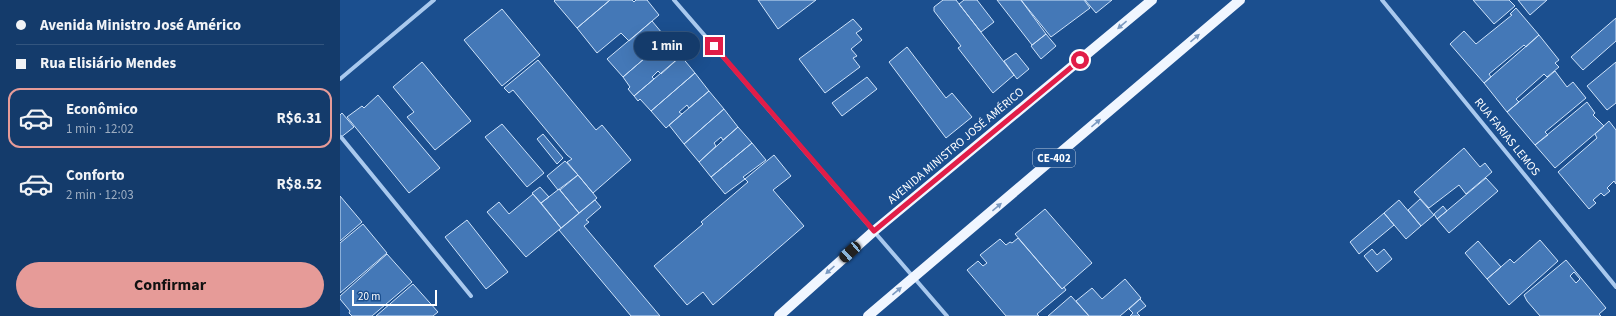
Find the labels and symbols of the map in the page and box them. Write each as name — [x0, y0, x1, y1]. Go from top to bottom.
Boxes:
one-way arrow — [1117, 20, 1128, 29]
callout: 1 min — [634, 32, 700, 60]
one-way arrow — [1190, 34, 1200, 43]
route end — [705, 37, 723, 55]
route start — [1071, 51, 1089, 69]
street label: AVENIDA MINISTRO JOSÉ AMÉRICO — [884, 84, 1028, 208]
street label: RUA FARIAS LEMOS — [1470, 94, 1544, 180]
one-way arrow — [1090, 118, 1101, 127]
road number: CE-402 — [1033, 149, 1075, 167]
one-way arrow — [991, 202, 1002, 211]
car — [837, 240, 863, 264]
one-way arrow — [824, 266, 835, 275]
one-way arrow — [892, 286, 903, 295]
scale bar — [352, 288, 437, 307]

